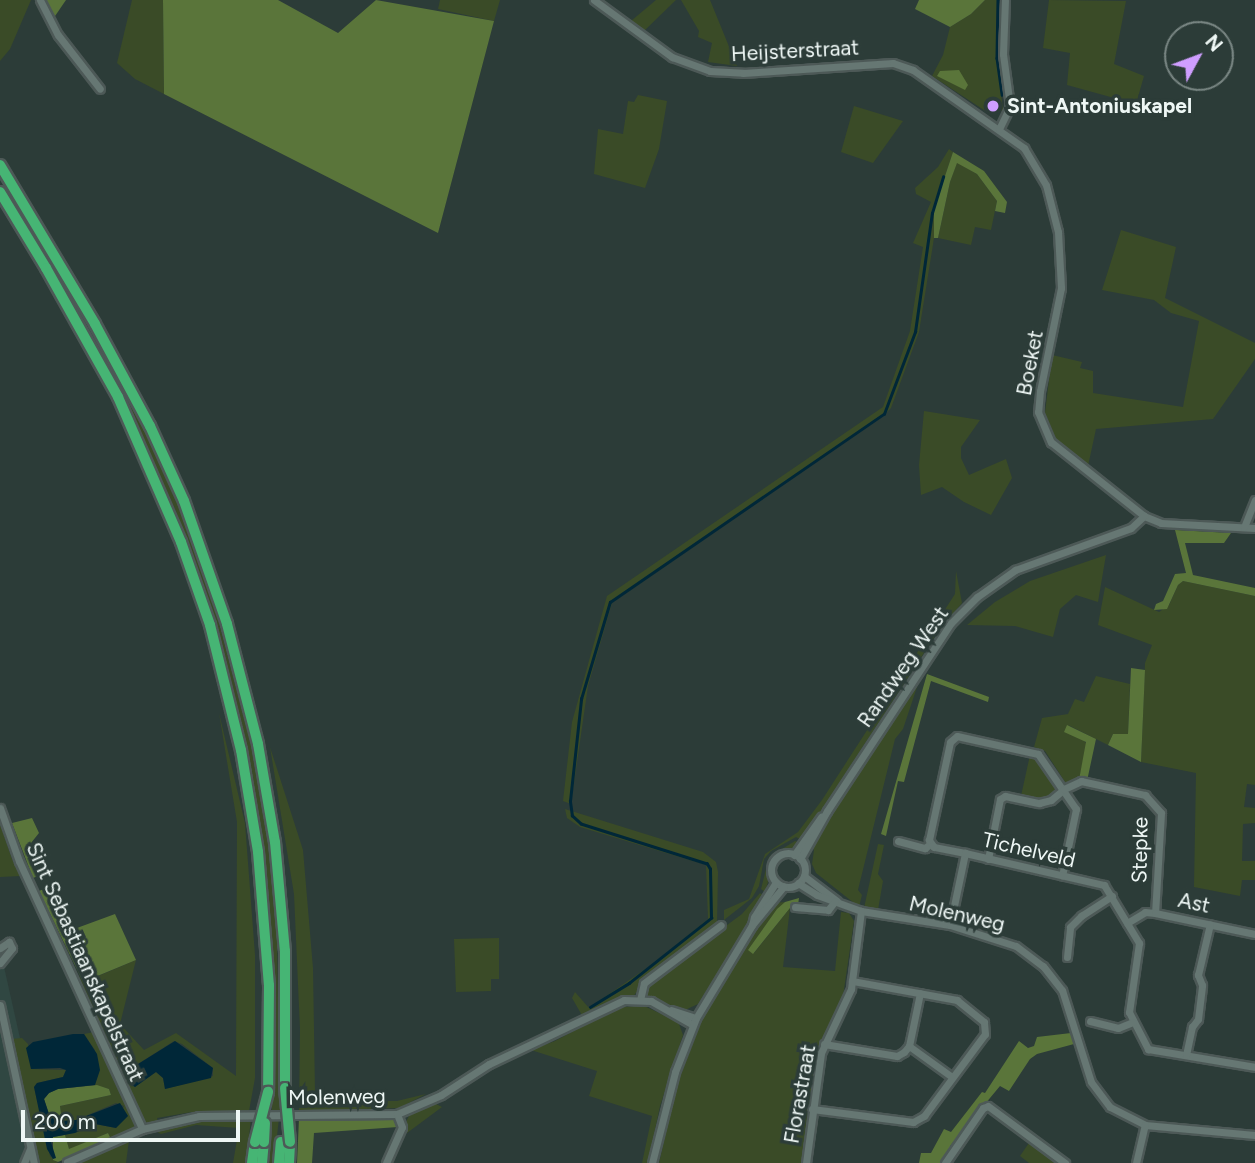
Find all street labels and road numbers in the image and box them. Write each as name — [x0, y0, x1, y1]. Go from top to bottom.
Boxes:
street label: Heijsterstraat — [730, 35, 860, 67]
street label: Boeket — [1011, 328, 1049, 398]
street label: Randweg West — [852, 602, 954, 732]
street label: Stepke — [1127, 817, 1153, 883]
street label: Tichelveld — [980, 827, 1078, 873]
street label: Sint Sebastiaanskapelstraat — [21, 839, 149, 1085]
street label: Ast — [1176, 887, 1212, 919]
street label: Molenweg — [907, 891, 1007, 937]
street label: Florastraat — [779, 1042, 821, 1146]
street label: Molenweg — [288, 1084, 386, 1110]

